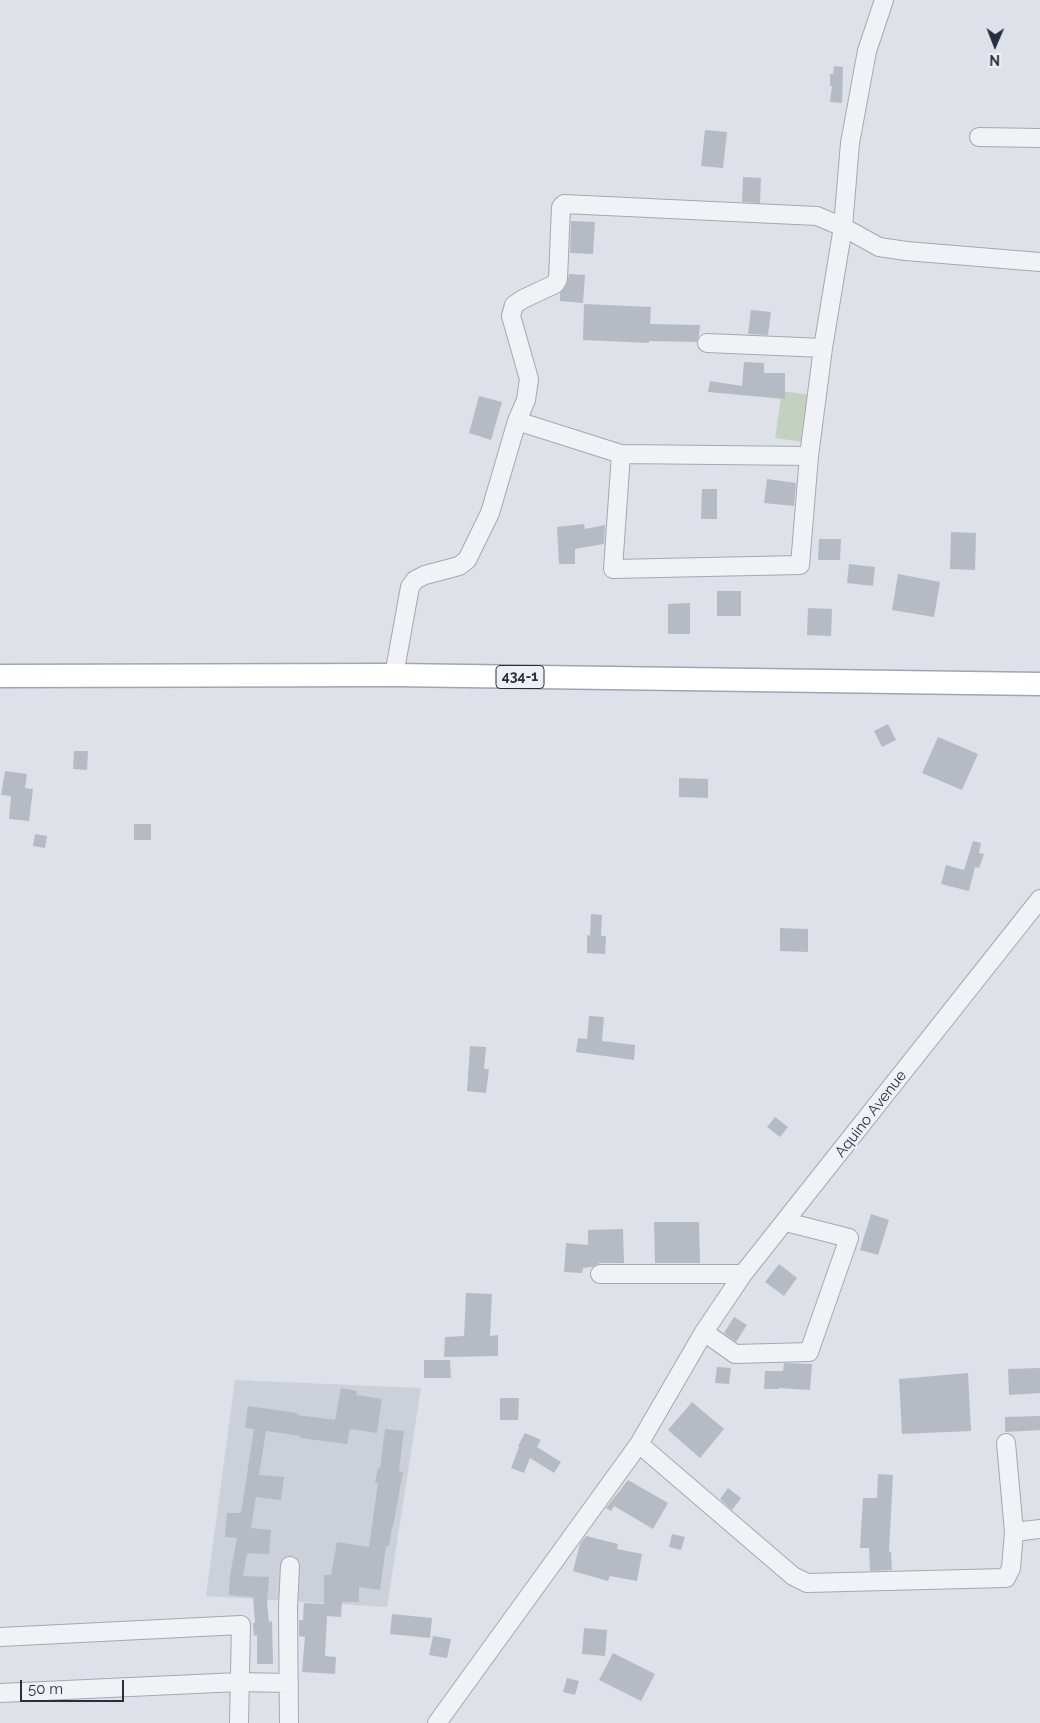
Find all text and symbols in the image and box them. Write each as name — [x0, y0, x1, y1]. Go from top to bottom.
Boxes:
north arrow — [970, 20, 1020, 70]
text: N — [989, 52, 1000, 68]
road number: 434-1 — [496, 666, 544, 689]
street label: Aquino Avenue — [831, 1067, 911, 1161]
scale bar — [22, 1670, 126, 1702]
text: 50 m — [28, 1680, 63, 1698]

